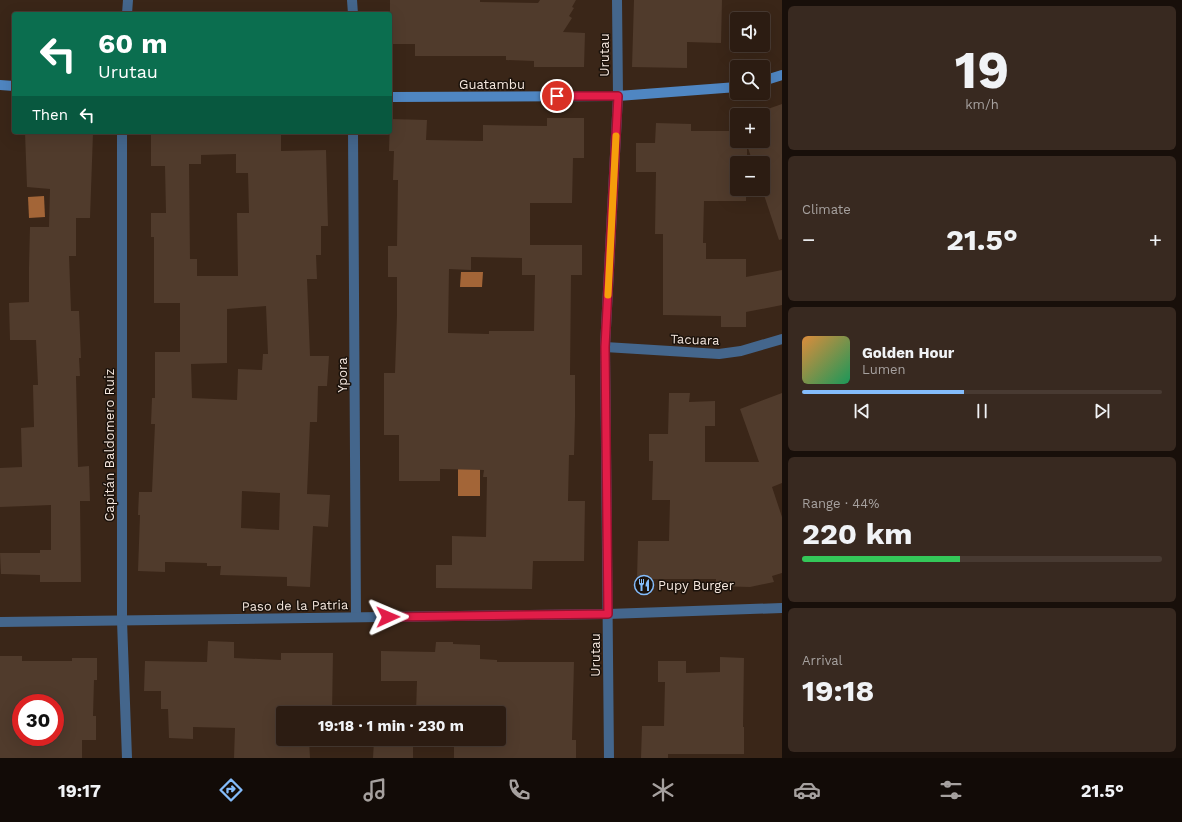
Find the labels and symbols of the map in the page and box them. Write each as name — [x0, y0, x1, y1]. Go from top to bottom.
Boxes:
street label: Urutau — [597, 33, 612, 77]
street label: Guatambu — [459, 77, 525, 92]
pin — [540, 79, 574, 113]
street label: Tacuara — [670, 331, 720, 348]
street label: Ypora — [335, 357, 350, 393]
street label: Capitán Baldomero Ruiz — [102, 368, 117, 522]
restaurant icon: Pupy Burger — [633, 574, 655, 596]
place label: Pupy Burger — [658, 578, 734, 593]
position arrow — [367, 596, 409, 638]
street label: Paso de la Patria — [242, 597, 349, 614]
street label: Urutau — [588, 633, 603, 677]
speed limit sign: 30 — [12, 694, 64, 746]

